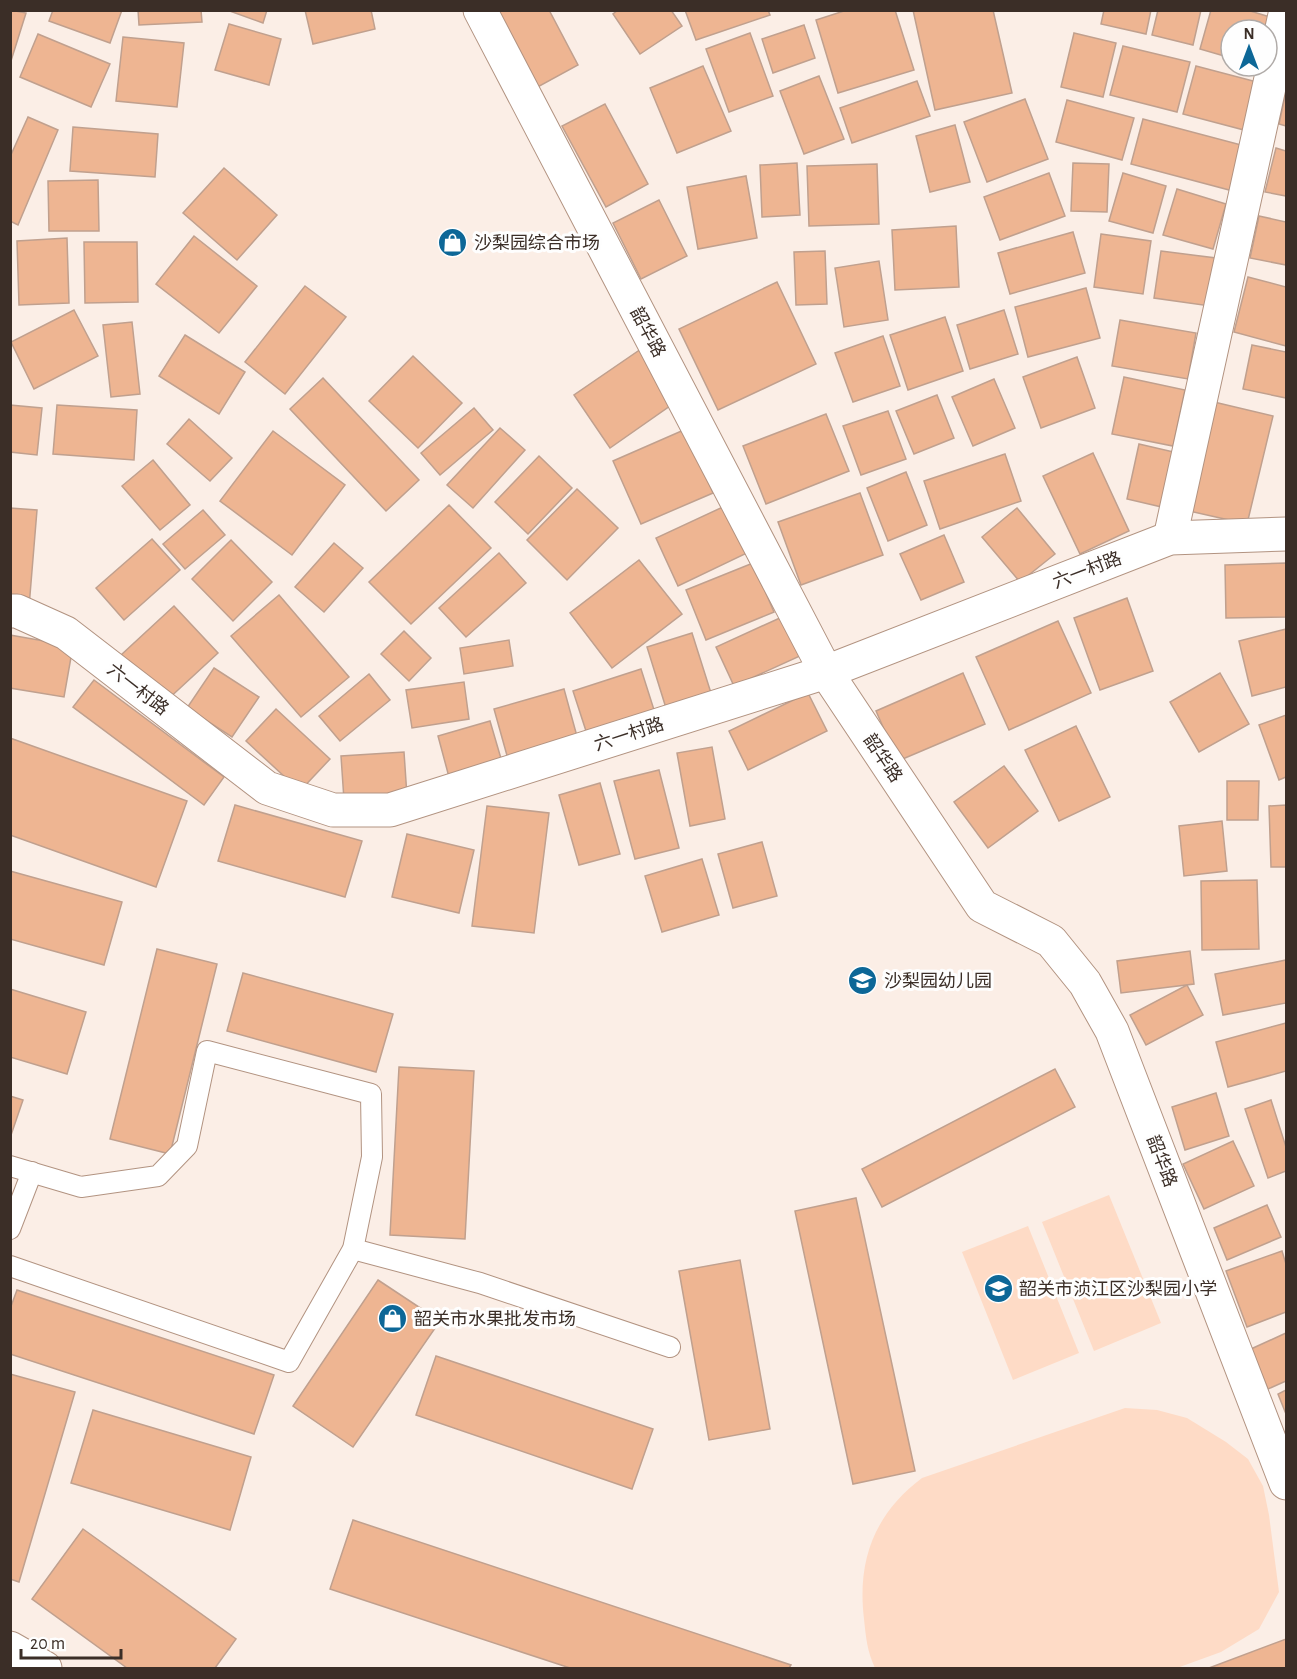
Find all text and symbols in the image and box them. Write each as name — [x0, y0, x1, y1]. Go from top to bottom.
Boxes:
north arrow — [1219, 18, 1279, 78]
text: N — [1243, 26, 1255, 42]
shop icon: 沙梨园综合市场 — [437, 227, 469, 259]
place label: 沙梨园综合市场 — [474, 233, 600, 253]
street label: 韶华路 — [626, 303, 670, 361]
street label: 六一村路 — [1050, 548, 1124, 592]
street label: 六一村路 — [103, 659, 173, 719]
street label: 六一村路 — [592, 713, 666, 755]
street label: 韶华路 — [860, 730, 906, 786]
school or university icon: 沙梨园幼儿园 — [847, 965, 879, 997]
place label: 沙梨园幼儿园 — [884, 971, 992, 991]
street label: 韶华路 — [1143, 1132, 1181, 1190]
school or university icon: 韶关市浈江区沙梨园小学 — [982, 1273, 1014, 1305]
place label: 韶关市浈江区沙梨园小学 — [1019, 1279, 1217, 1299]
shop icon: 韶关市水果批发市场 — [377, 1303, 409, 1335]
place label: 韶关市水果批发市场 — [414, 1309, 576, 1329]
scale bar — [21, 1622, 122, 1660]
text: 20 m — [30, 1635, 65, 1653]

